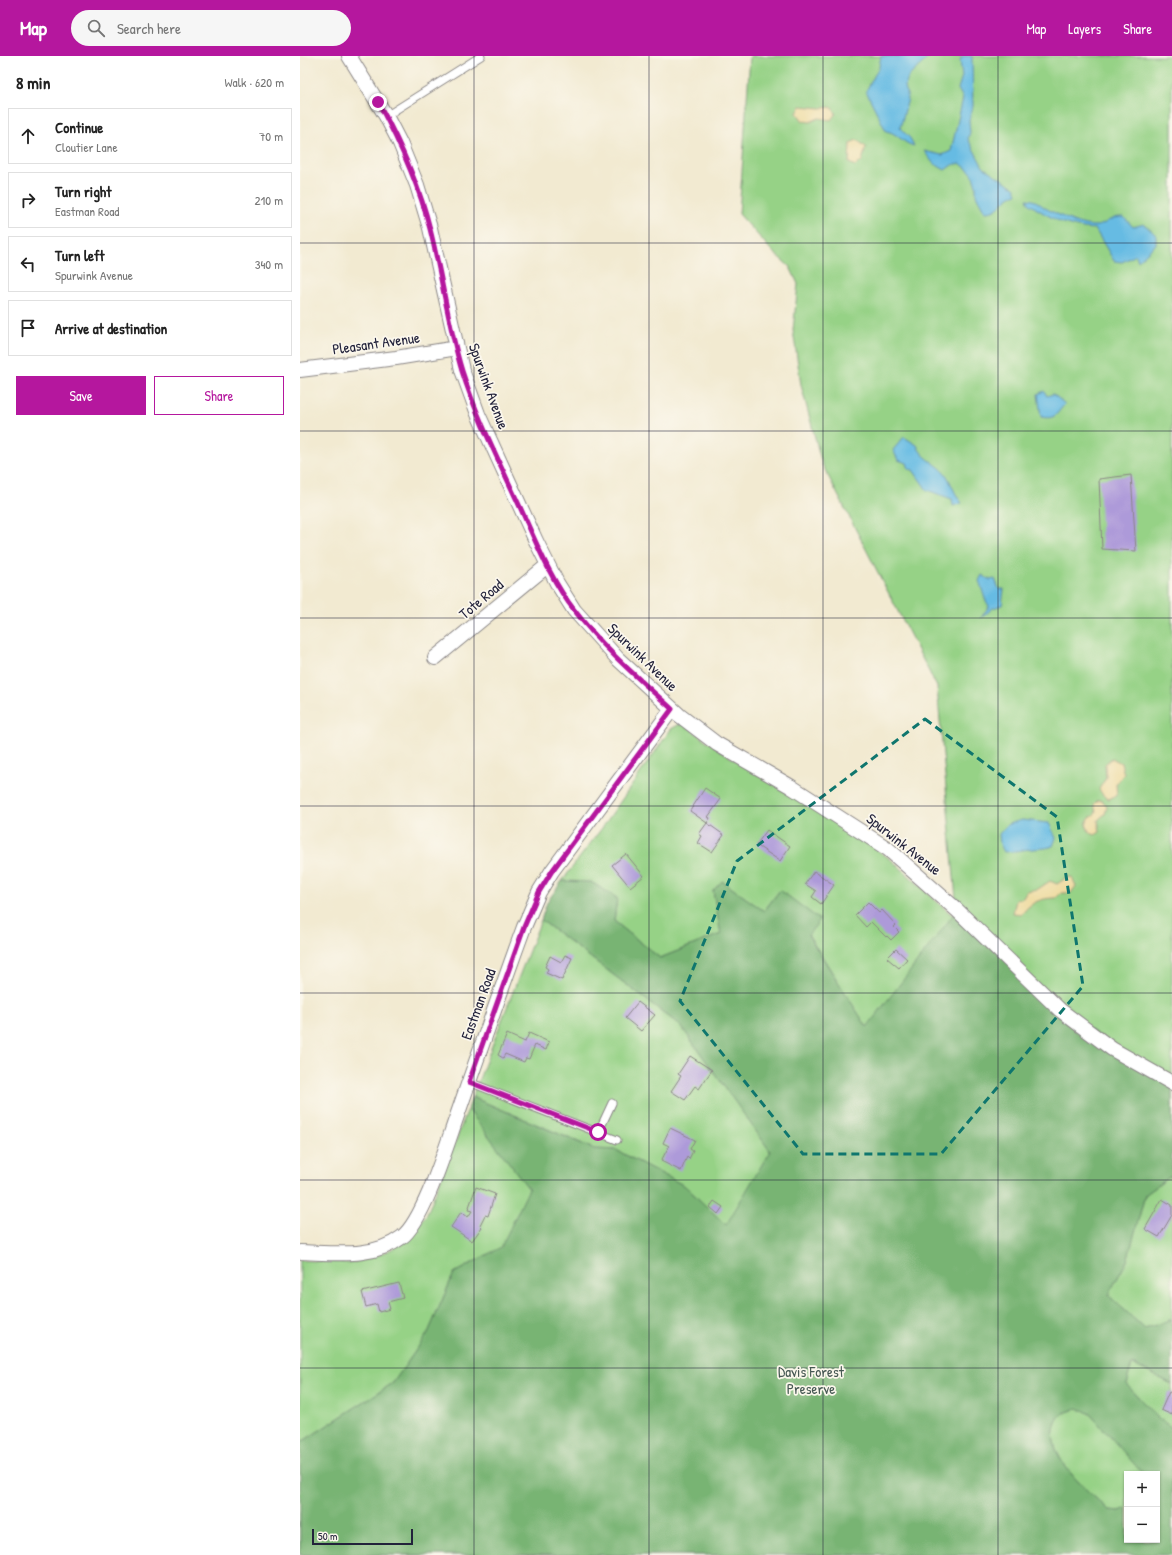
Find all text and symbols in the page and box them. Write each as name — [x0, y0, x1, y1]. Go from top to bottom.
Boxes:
search box — [71, 10, 351, 46]
text: Map — [20, 15, 47, 41]
icon: search — [85, 17, 107, 39]
text: Search here — [117, 18, 181, 39]
text: Map — [1026, 19, 1046, 38]
text: Layers — [1068, 19, 1101, 38]
text: Share — [1123, 19, 1152, 38]
text: 8 min — [16, 71, 50, 94]
text: Walk · 620 m — [225, 73, 284, 91]
route end — [369, 93, 387, 111]
text: Continue — [55, 117, 103, 138]
icon: ahead — [17, 125, 39, 147]
text: 70 m — [259, 127, 283, 145]
text: Cloutier Lane — [55, 138, 118, 156]
text: Turn right — [55, 181, 111, 202]
icon: right — [17, 189, 39, 211]
text: 210 m — [255, 191, 283, 209]
text: Eastman Road — [55, 202, 119, 220]
text: Turn left — [55, 245, 105, 266]
icon: left — [17, 253, 39, 275]
text: 340 m — [255, 255, 283, 273]
text: Spurwink Avenue — [55, 266, 133, 284]
icon: arrive — [17, 317, 39, 339]
text: Arrive at destination — [55, 318, 167, 339]
street label: Pleasant Avenue — [331, 326, 421, 360]
street label: Spurwink Avenue — [464, 340, 514, 432]
button: Save — [16, 376, 146, 415]
button: Share — [154, 376, 284, 415]
street label: Tote Road — [454, 574, 508, 624]
street label: Spurwink Avenue — [603, 618, 683, 696]
street label: Spurwink Avenue — [862, 808, 946, 880]
street label: Eastman Road — [455, 965, 501, 1043]
route start — [589, 1123, 607, 1141]
park label: Davis Forest Preserve — [778, 1361, 845, 1399]
map controls — [1124, 1471, 1160, 1543]
button: + — [1124, 1471, 1160, 1507]
button: − — [1124, 1507, 1160, 1543]
scale bar — [312, 1527, 413, 1546]
text: 50 m — [318, 1529, 338, 1543]

